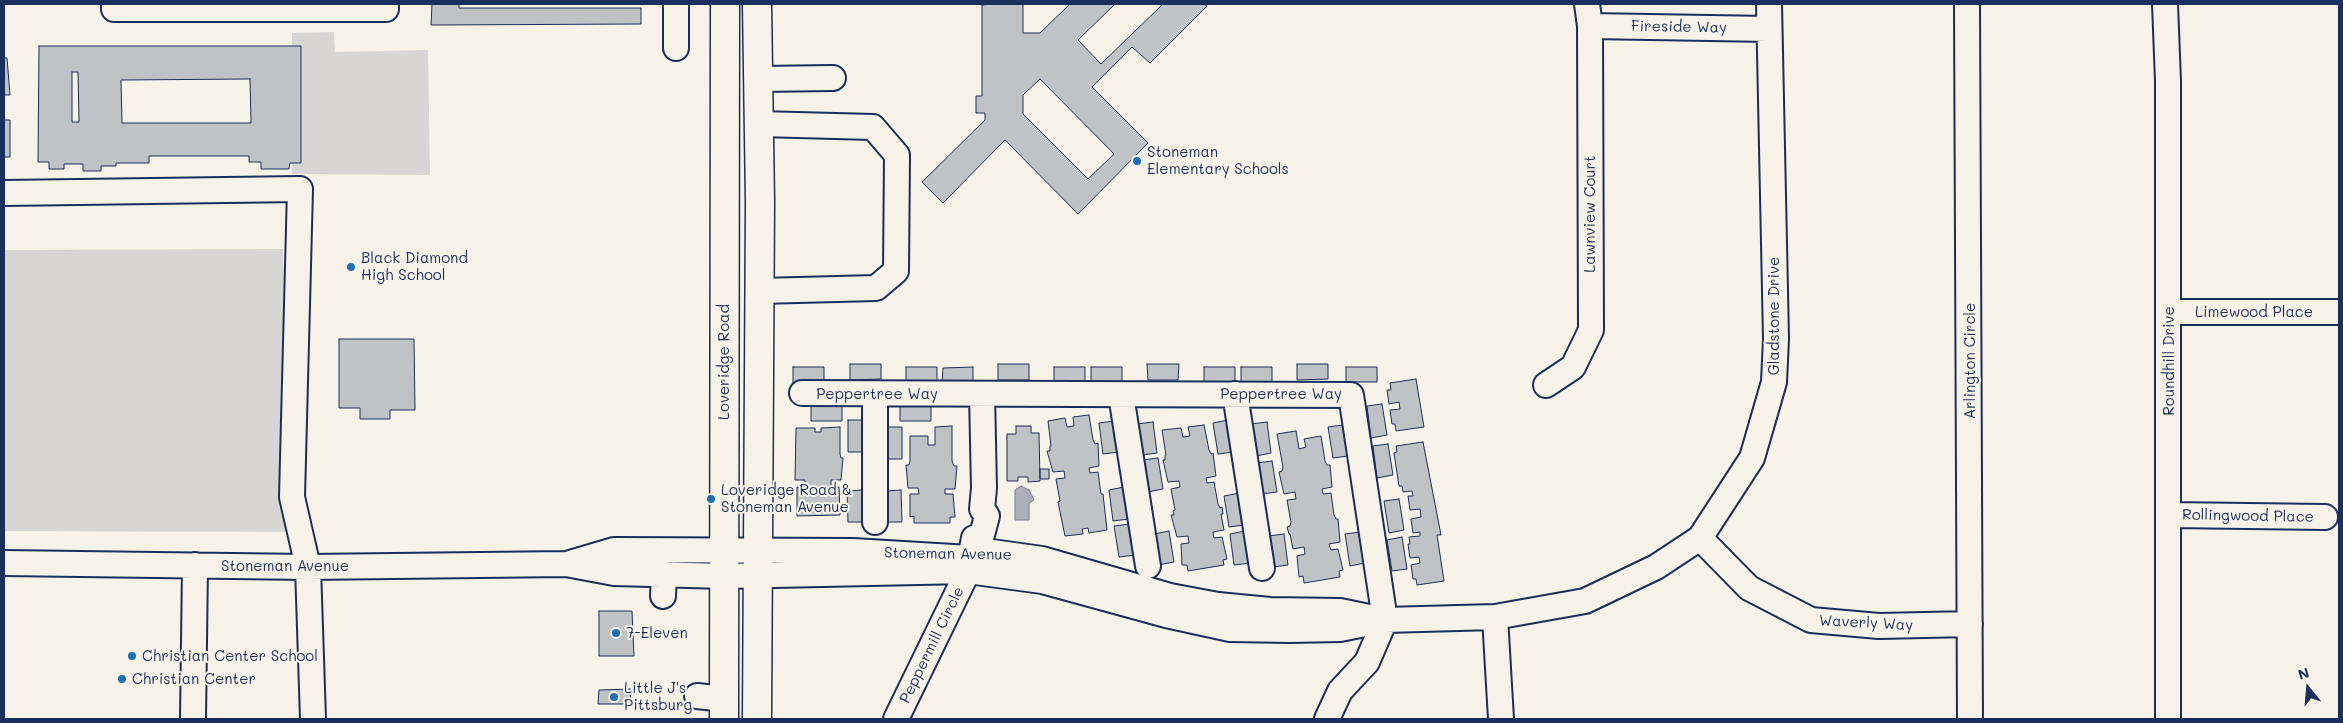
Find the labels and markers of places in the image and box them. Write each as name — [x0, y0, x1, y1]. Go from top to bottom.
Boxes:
place label: Stoneman Elementary Schools — [1147, 143, 1289, 178]
marker: Stoneman Elementary Schools — [1131, 155, 1143, 167]
place label: Black Diamond High School — [361, 249, 468, 284]
marker: Black Diamond High School — [345, 261, 357, 273]
place label: Loveridge Road & Stoneman Avenue — [721, 481, 852, 516]
marker: Loveridge Road & Stoneman Avenue — [705, 493, 717, 505]
place label: 7-Eleven — [626, 624, 688, 642]
marker: 7-Eleven — [610, 627, 622, 639]
place label: Christian Center School — [142, 647, 318, 665]
marker: Christian Center School — [126, 650, 138, 662]
place label: Christian Center — [132, 670, 256, 688]
marker: Christian Center — [116, 673, 128, 685]
place label: Little J's Pittsburg — [624, 679, 692, 714]
marker: Little J's Pittsburg — [608, 691, 620, 703]

